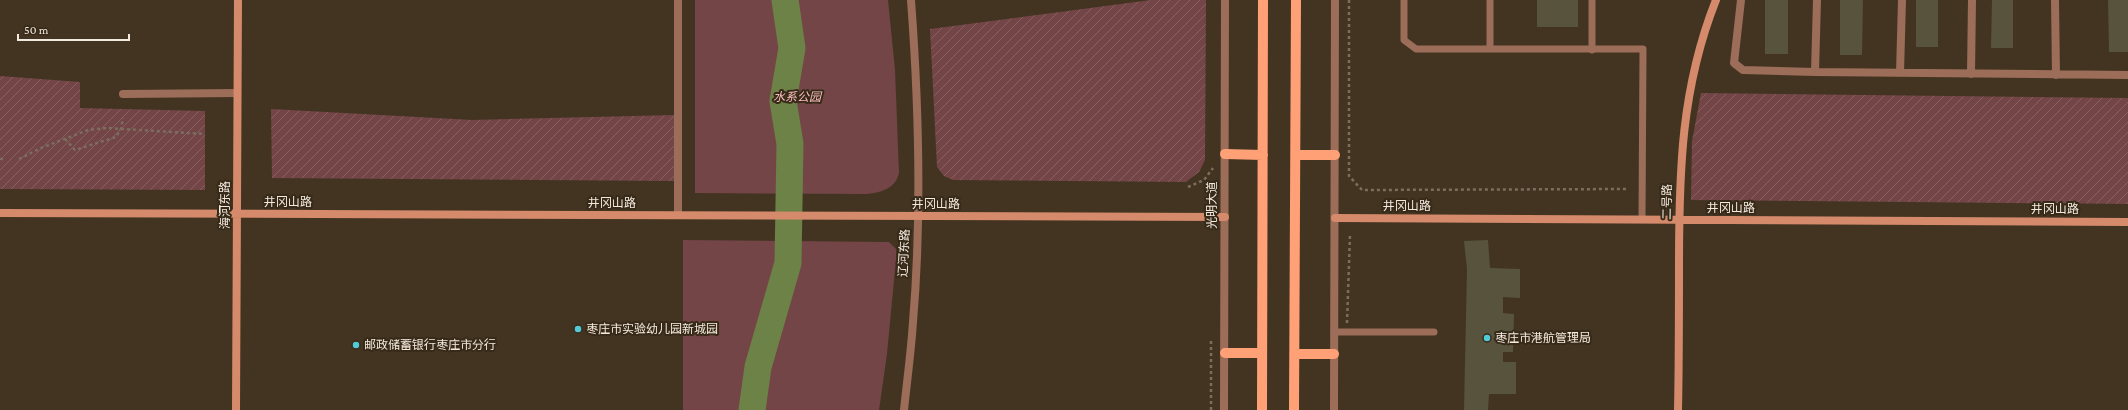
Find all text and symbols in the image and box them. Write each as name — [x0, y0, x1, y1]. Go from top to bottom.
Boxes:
scale bar — [18, 16, 129, 42]
text: 50 m — [24, 23, 49, 37]
park label: 水系公园 — [773, 90, 823, 104]
street label: 海河东路 — [218, 181, 232, 229]
street label: 光明大道 — [1205, 181, 1219, 229]
street label: 二号路 — [1660, 184, 1674, 220]
street label: 井冈山路 — [264, 195, 312, 209]
street label: 井冈山路 — [588, 196, 636, 210]
street label: 井冈山路 — [912, 197, 960, 211]
street label: 井冈山路 — [1383, 199, 1431, 213]
street label: 井冈山路 — [1707, 201, 1755, 215]
street label: 井冈山路 — [2031, 202, 2079, 216]
street label: 辽河东路 — [896, 229, 912, 277]
place label: 枣庄市实验幼儿园新城园 — [586, 322, 718, 336]
marker: 枣庄市实验幼儿园新城园 — [573, 324, 583, 334]
place label: 枣庄市港航管理局 — [1495, 331, 1591, 345]
marker: 枣庄市港航管理局 — [1482, 333, 1492, 343]
place label: 邮政储蓄银行枣庄市分行 — [364, 338, 496, 352]
marker: 邮政储蓄银行枣庄市分行 — [351, 340, 361, 350]

